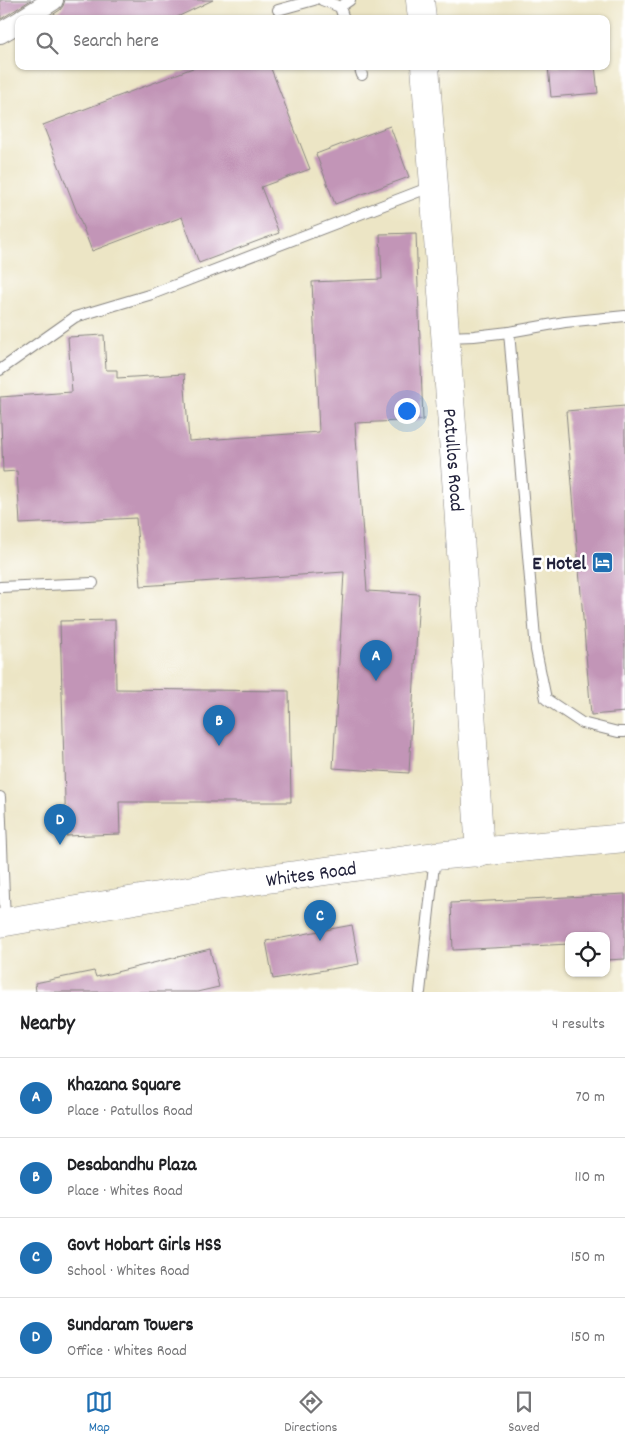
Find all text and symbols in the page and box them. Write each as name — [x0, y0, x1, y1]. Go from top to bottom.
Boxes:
search box — [15, 15, 610, 70]
icon: search — [33, 29, 61, 57]
text: Search here — [73, 29, 159, 56]
your location — [394, 398, 420, 424]
street label: Patullos Road — [434, 408, 469, 513]
hotel icon: E Hotel — [590, 550, 614, 574]
place label: E Hotel — [532, 551, 586, 579]
pin: A — [360, 640, 392, 681]
pin: B — [203, 705, 235, 746]
pin: D — [44, 804, 76, 845]
street label: Whites Road — [264, 856, 358, 896]
pin: C — [304, 900, 336, 941]
map controls — [565, 932, 610, 977]
button: locate — [565, 932, 610, 977]
text: Nearby — [20, 1010, 75, 1040]
text: 4 results — [552, 1013, 605, 1036]
text: Khazana Square — [67, 1073, 181, 1100]
text: A — [32, 1086, 40, 1109]
text: 70 m — [575, 1086, 605, 1109]
text: Place · Patullos Road — [67, 1100, 193, 1123]
text: Desabandhu Plaza — [67, 1153, 196, 1180]
text: B — [32, 1166, 40, 1189]
text: 110 m — [575, 1166, 605, 1189]
text: Place · Whites Road — [67, 1180, 183, 1203]
text: Govt Hobart Girls HSS — [67, 1233, 222, 1260]
text: C — [32, 1246, 40, 1269]
text: 150 m — [571, 1246, 605, 1269]
text: School · Whites Road — [67, 1260, 190, 1283]
text: Sundaram Towers — [67, 1313, 194, 1340]
text: D — [32, 1326, 40, 1349]
text: 150 m — [571, 1326, 605, 1349]
text: Office · Whites Road — [67, 1340, 187, 1363]
tab: Map — [85, 1388, 113, 1438]
tab: Directions — [284, 1388, 337, 1438]
tab: Saved — [508, 1388, 540, 1438]

